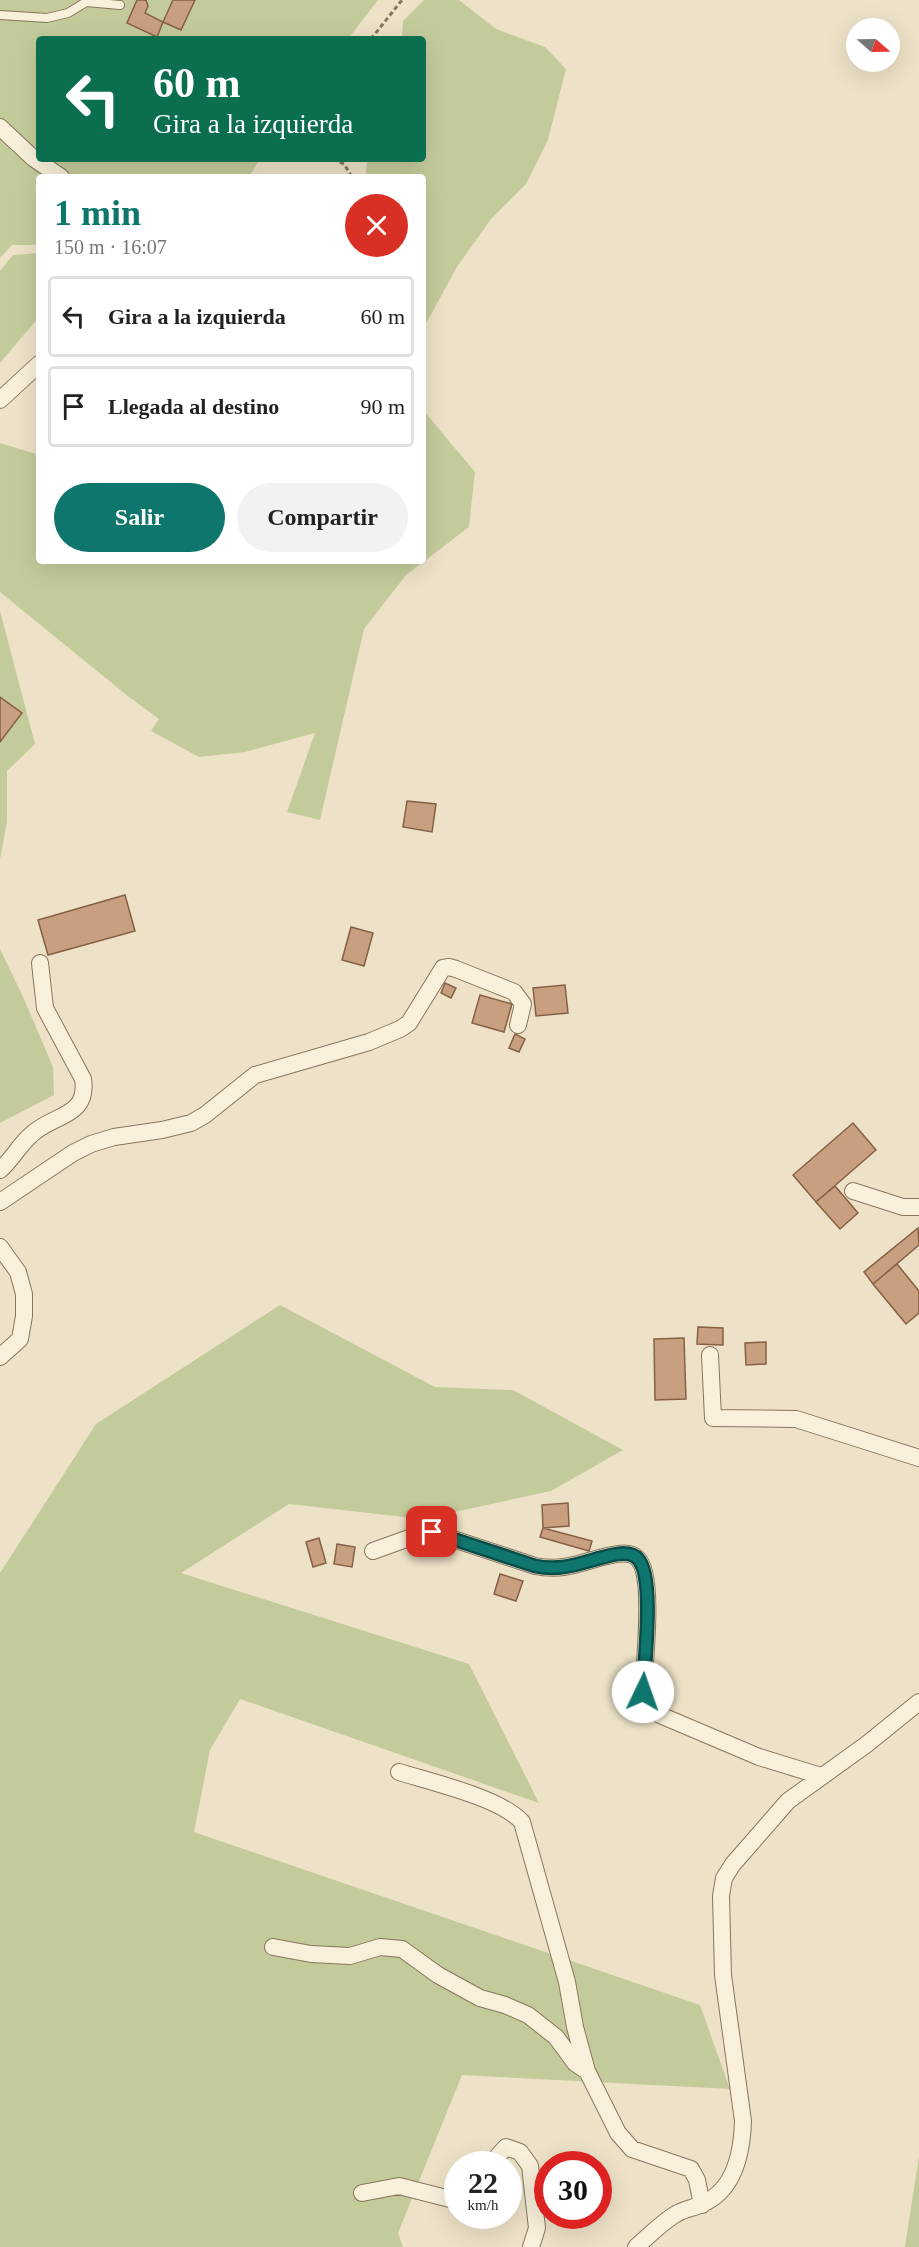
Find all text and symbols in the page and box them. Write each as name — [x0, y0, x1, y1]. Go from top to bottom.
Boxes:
north arrow — [846, 18, 900, 72]
map controls — [846, 18, 900, 72]
icon: left — [54, 60, 132, 138]
text: 60 m — [153, 60, 241, 106]
text: Gira a la izquierda — [153, 109, 353, 139]
text: 1 min — [54, 193, 141, 233]
button: close — [345, 194, 408, 257]
text: 150 m · 16:07 — [54, 236, 167, 258]
icon: left — [57, 300, 90, 333]
text: Gira a la izquierda — [108, 304, 286, 329]
text: 60 m — [360, 304, 405, 329]
icon: arrive — [57, 390, 90, 423]
text: Llegada al destino — [108, 394, 279, 419]
text: 90 m — [360, 394, 405, 419]
button: Salir — [54, 483, 225, 552]
button: Compartir — [237, 483, 408, 552]
pin — [406, 1506, 457, 1557]
icon: arrive — [415, 1515, 448, 1548]
position arrow — [611, 1660, 675, 1724]
speed limit sign: 30 — [534, 2151, 612, 2229]
text: 22 — [468, 2166, 498, 2199]
text: km/h — [468, 2197, 498, 2213]

